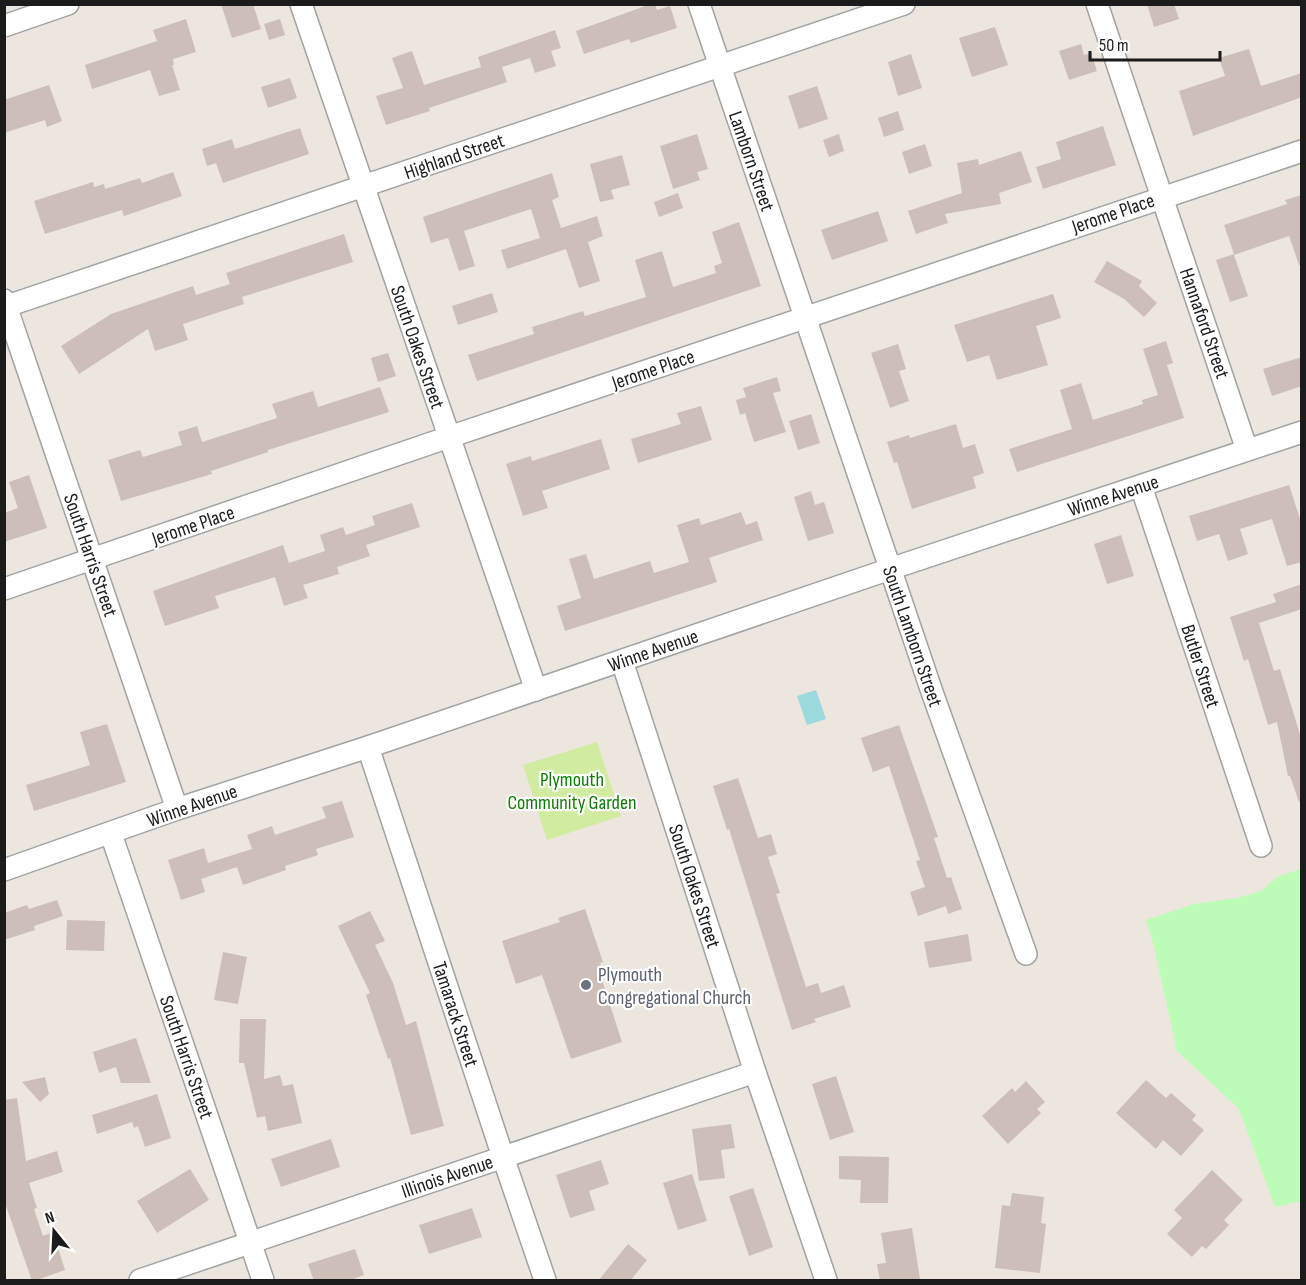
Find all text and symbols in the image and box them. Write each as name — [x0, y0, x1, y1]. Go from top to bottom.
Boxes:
scale bar — [1090, 24, 1220, 62]
text: 50 m — [1099, 35, 1129, 56]
street label: Lamborn Street — [723, 108, 779, 215]
street label: Highland Street — [401, 129, 507, 185]
street label: Jerome Place — [1068, 189, 1158, 240]
street label: Hannaford Street — [1174, 265, 1234, 382]
street label: South Oakes Street — [385, 283, 449, 412]
street label: Jerome Place — [608, 345, 698, 396]
street label: Winne Avenue — [1065, 470, 1162, 522]
street label: South Harris Street — [58, 491, 122, 620]
street label: Jerome Place — [148, 501, 238, 552]
street label: South Lamborn Street — [877, 563, 947, 710]
street label: Butler Street — [1175, 622, 1225, 711]
street label: Winne Avenue — [605, 624, 702, 678]
park label: Plymouth Community Garden — [507, 768, 637, 815]
street label: Winne Avenue — [144, 779, 241, 833]
street label: South Oakes Street — [663, 822, 725, 951]
street label: Tamarack Street — [427, 959, 483, 1070]
place label: Plymouth Congregational Church — [598, 963, 751, 1010]
marker: Plymouth Congregational Church — [579, 978, 593, 992]
street label: South Harris Street — [154, 993, 218, 1122]
street label: Illinois Avenue — [398, 1150, 496, 1204]
north arrow — [24, 1201, 84, 1261]
text: N — [43, 1208, 57, 1229]

